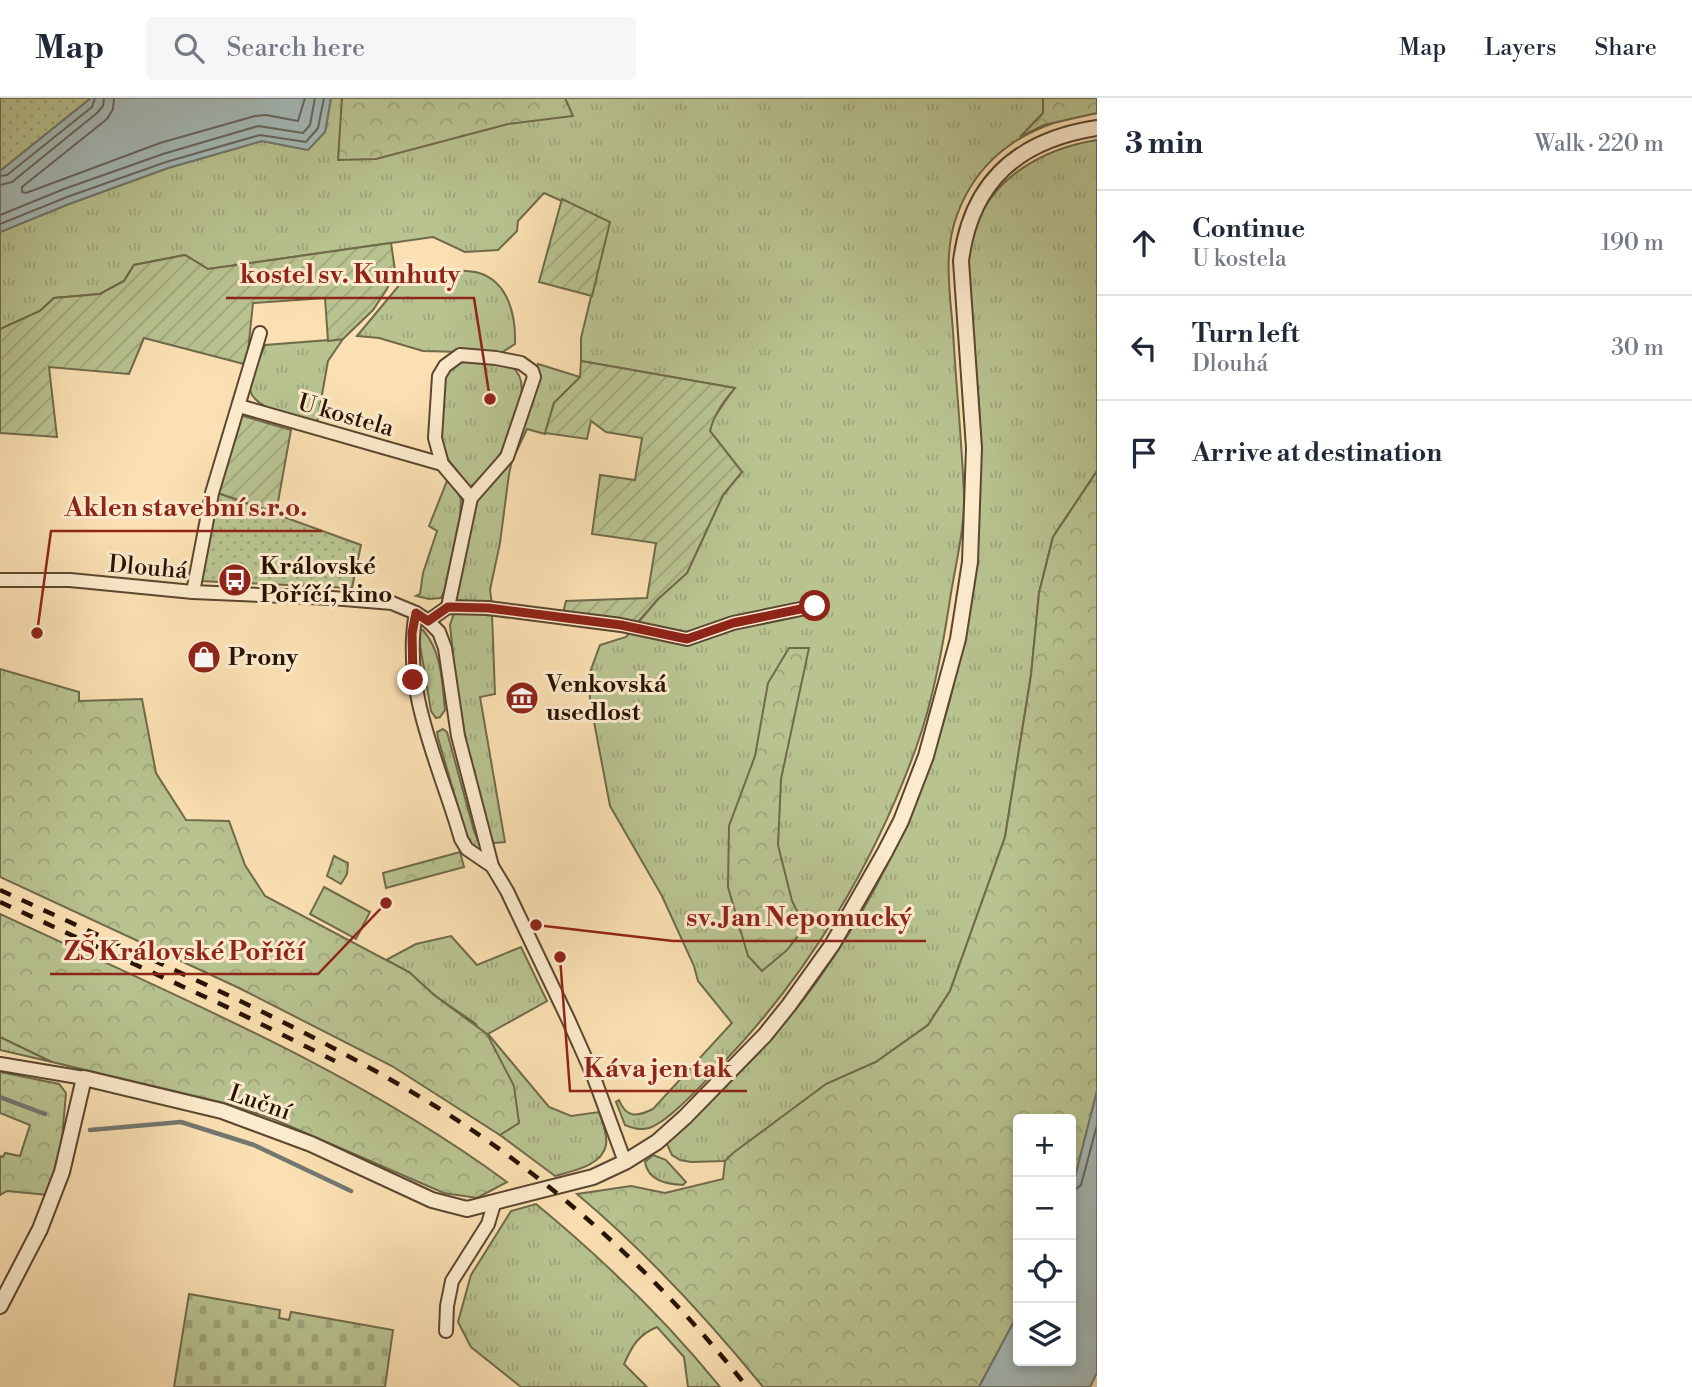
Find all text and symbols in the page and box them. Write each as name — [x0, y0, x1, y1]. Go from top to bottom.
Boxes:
search box — [146, 17, 636, 80]
text: Map — [35, 28, 104, 69]
icon: search — [170, 29, 208, 67]
text: Search here — [226, 32, 365, 64]
text: Map — [1399, 33, 1446, 63]
text: Layers — [1484, 33, 1556, 63]
text: Share — [1594, 33, 1657, 63]
text: 3 min — [1125, 125, 1203, 163]
text: Walk · 220 m — [1535, 130, 1664, 158]
text: Continue — [1192, 213, 1305, 245]
icon: ahead — [1125, 224, 1163, 262]
text: 190 m — [1601, 229, 1664, 257]
text: U kostela — [1192, 245, 1287, 273]
callout: kostel sv. Kunhuty — [226, 251, 474, 298]
text: kostel sv. Kunhuty — [240, 259, 461, 291]
text: Turn left — [1192, 318, 1300, 350]
icon: left — [1125, 329, 1163, 367]
text: 30 m — [1611, 334, 1664, 362]
text: Dlouhá — [1192, 350, 1268, 378]
street label: U kostela — [294, 388, 398, 444]
icon: arrive — [1125, 434, 1163, 472]
text: Arrive at destination — [1192, 437, 1442, 469]
callout: Aklen stavební s.r.o. — [51, 484, 322, 531]
text: Aklen stavební s.r.o. — [64, 492, 307, 524]
street label: Dlouhá — [107, 550, 190, 586]
place label: Královské Poříčí, kino — [260, 552, 392, 610]
bus stop icon: Královské Poříčí, kino — [216, 561, 254, 599]
route start — [799, 590, 830, 621]
shop icon: Prony — [185, 638, 223, 676]
place label: Prony — [228, 643, 299, 673]
route end — [397, 664, 428, 695]
place label: Venkovská usedlost — [545, 670, 668, 728]
museum icon: Venkovská usedlost — [503, 679, 541, 717]
callout: sv. Jan Nepomucký — [673, 894, 926, 941]
text: sv. Jan Nepomucký — [686, 902, 913, 934]
callout: ZŠ Královské Poříčí — [50, 927, 318, 974]
text: ZŠ Královské Poříčí — [64, 934, 306, 968]
callout: Káva jen tak — [570, 1044, 747, 1091]
text: Káva jen tak — [583, 1053, 734, 1085]
street label: Luční — [225, 1078, 296, 1128]
map controls — [1013, 1114, 1076, 1366]
button: + — [1013, 1114, 1076, 1177]
button: − — [1013, 1177, 1076, 1240]
button: locate — [1013, 1240, 1076, 1303]
button: layers — [1013, 1303, 1076, 1366]

